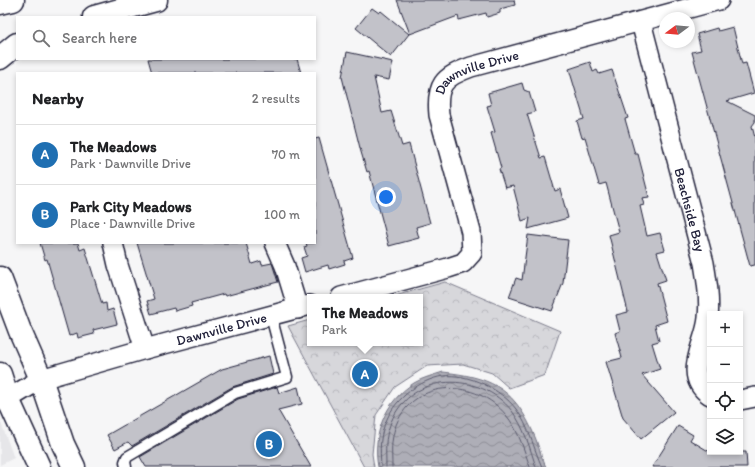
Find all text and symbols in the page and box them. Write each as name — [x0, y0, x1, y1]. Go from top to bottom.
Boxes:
north arrow — [659, 12, 695, 48]
search box — [16, 16, 316, 60]
icon: search — [30, 27, 52, 49]
text: Search here — [62, 29, 137, 47]
street label: Dawnville Drive — [431, 46, 521, 97]
text: Nearby — [32, 88, 84, 108]
text: 2 results — [252, 91, 300, 106]
text: The Meadows — [70, 138, 157, 156]
text: A — [41, 147, 49, 162]
text: 70 m — [272, 147, 300, 162]
text: Park · Dawnville Drive — [70, 156, 191, 171]
street label: Beachside Bay — [670, 166, 709, 254]
your location — [376, 187, 396, 207]
text: Park City Meadows — [70, 198, 192, 216]
text: B — [41, 207, 49, 222]
text: 100 m — [264, 207, 300, 222]
text: Place · Dawnville Drive — [70, 216, 195, 231]
popup — [307, 294, 423, 346]
text: The Meadows — [322, 304, 408, 322]
street label: Dawnville Drive — [174, 309, 269, 349]
map controls — [707, 311, 743, 455]
button: + — [707, 311, 743, 347]
text: Park — [322, 322, 347, 337]
button: − — [707, 347, 743, 383]
pin: A — [352, 359, 378, 389]
button: locate — [707, 383, 743, 419]
button: layers — [707, 419, 743, 455]
pin: B — [256, 429, 282, 459]

